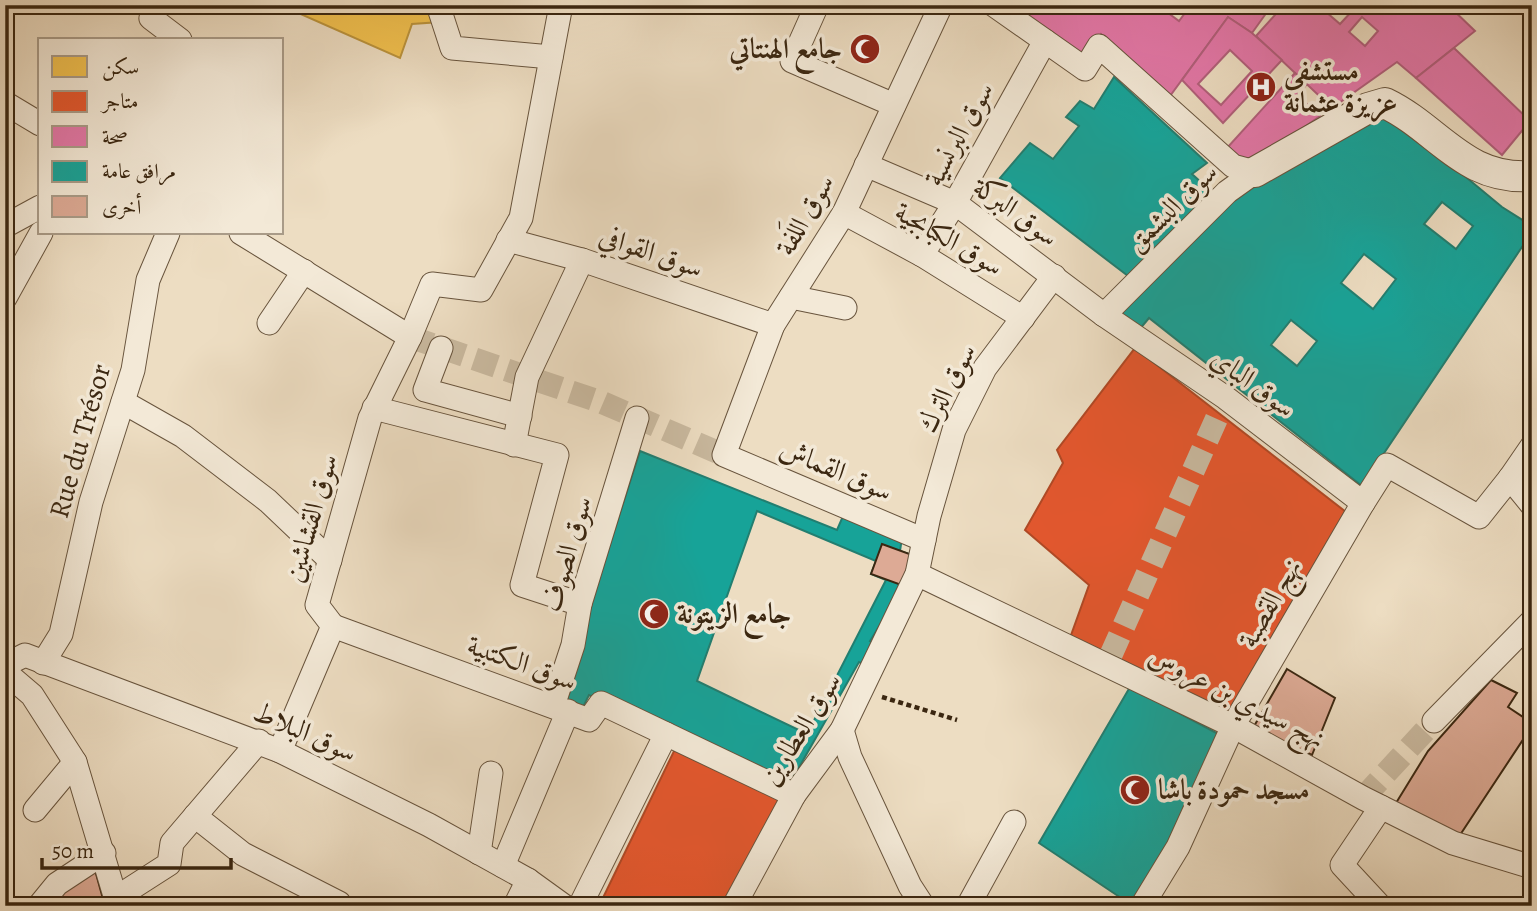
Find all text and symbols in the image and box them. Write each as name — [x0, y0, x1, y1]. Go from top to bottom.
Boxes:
place label: جامع الهنتاتي — [728, 30, 842, 75]
mosque icon: جامع الهنتاتي — [848, 32, 882, 66]
legend — [38, 38, 284, 234]
place label: مستشفى عزيزة عثمانة — [1283, 52, 1397, 123]
text: سكن — [102, 53, 139, 81]
hospital icon: مستشفى عزيزة عثمانة — [1244, 70, 1278, 104]
street label: سوق البرنسية — [915, 75, 1003, 193]
text: متاجر — [100, 87, 139, 115]
text: صحة — [102, 123, 128, 151]
street label: سوق البشمق — [1118, 154, 1226, 260]
text: مرافق عامة — [102, 157, 176, 186]
street label: سوق اللَفة — [765, 166, 844, 263]
street label: سوق البركة — [964, 167, 1066, 256]
text: أخرى — [102, 192, 141, 221]
street label: سوق الكبابجية — [888, 193, 1010, 285]
street label: سوق القوافي — [593, 217, 708, 290]
street label: سوق الترك — [908, 337, 986, 439]
street label: سوق الباي — [1201, 339, 1303, 429]
street label: Rue du Trésor — [40, 359, 120, 522]
street label: سوق القماش — [774, 429, 898, 511]
street label: سوق القشاشين — [275, 450, 347, 586]
street label: سوق الصوف — [532, 492, 602, 616]
street label: نهج القصبة — [1229, 551, 1315, 657]
place label: جامع الزيتونة — [677, 595, 791, 640]
mosque icon: جامع الزيتونة — [637, 597, 671, 631]
street label: سوق الكتبية — [462, 626, 582, 700]
street label: نهج سيدي بن عروس — [1140, 636, 1332, 762]
street label: سوق العطارين — [751, 665, 851, 793]
street label: سوق البلاط — [247, 692, 363, 772]
place label: مسجد حمودة باشا — [1158, 771, 1310, 809]
mosque icon: مسجد حمودة باشا — [1118, 773, 1152, 807]
scale bar — [42, 827, 231, 871]
text: 50 m — [52, 837, 94, 865]

